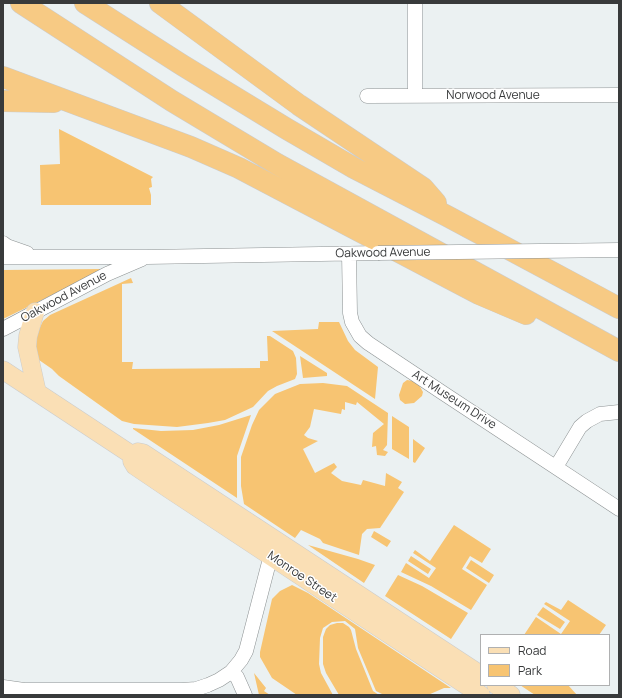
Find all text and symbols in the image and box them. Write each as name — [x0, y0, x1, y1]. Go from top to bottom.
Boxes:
street label: Norwood Avenue — [446, 89, 540, 103]
street label: Oakwood Avenue — [335, 245, 431, 261]
street label: Oakwood Avenue — [19, 268, 109, 326]
street label: Art Museum Drive — [409, 367, 499, 433]
street label: Monroe Street — [265, 549, 339, 605]
legend — [480, 634, 610, 686]
text: Road — [518, 642, 546, 659]
text: Park — [518, 662, 542, 679]

